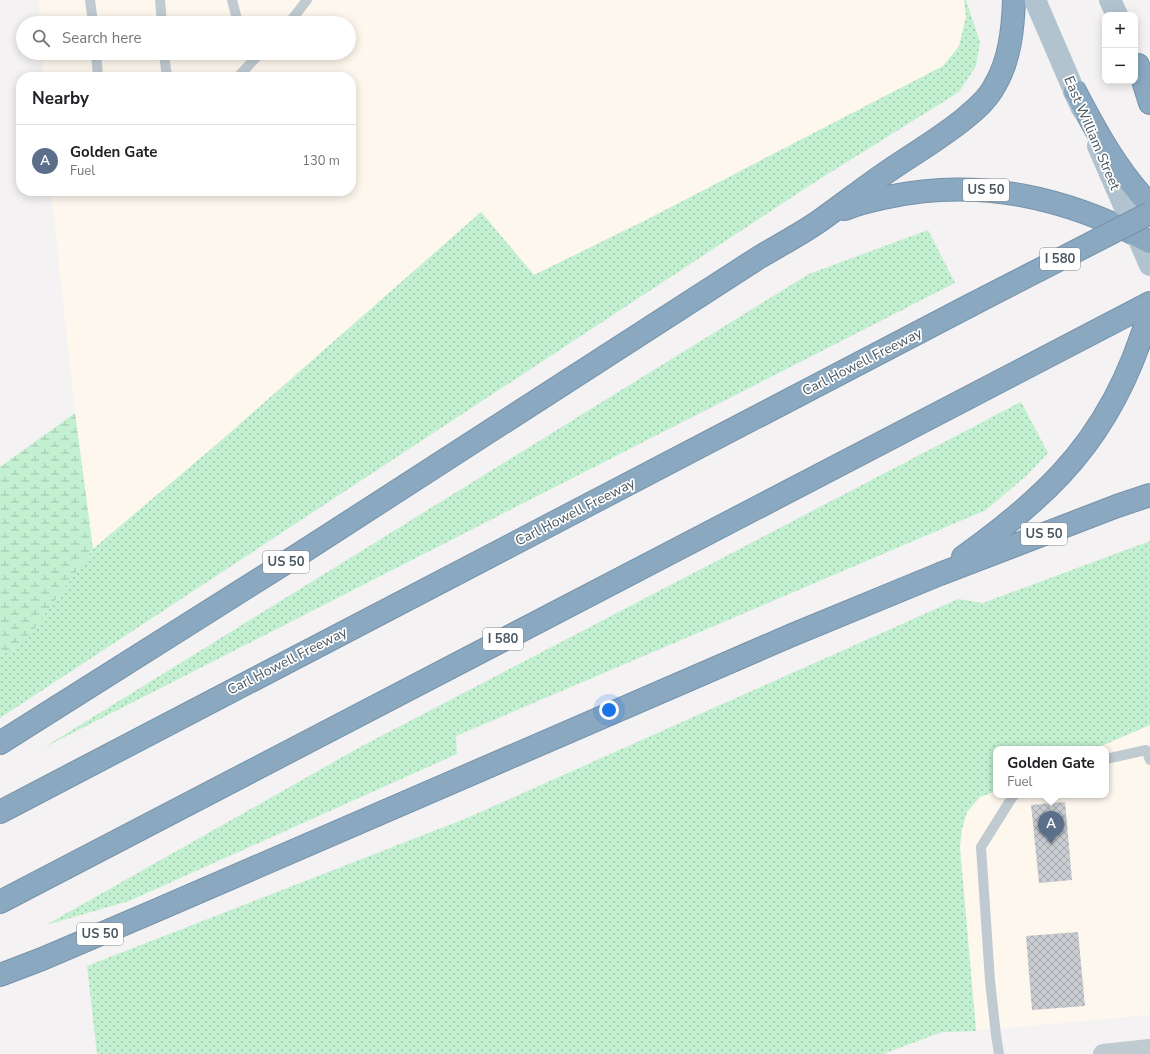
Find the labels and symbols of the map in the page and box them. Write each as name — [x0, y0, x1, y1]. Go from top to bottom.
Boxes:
street label: East William Street — [1059, 73, 1125, 193]
road number: US 50 — [963, 179, 1009, 201]
road number: I 580 — [1040, 248, 1080, 270]
street label: Carl Howell Freeway — [799, 323, 926, 400]
street label: Carl Howell Freeway — [512, 473, 639, 550]
road number: US 50 — [1021, 523, 1067, 545]
road number: US 50 — [263, 551, 309, 573]
street label: Carl Howell Freeway — [224, 622, 351, 699]
road number: I 580 — [483, 628, 523, 650]
your location — [599, 700, 619, 720]
pin: A — [1038, 811, 1064, 844]
road number: US 50 — [77, 923, 123, 945]

